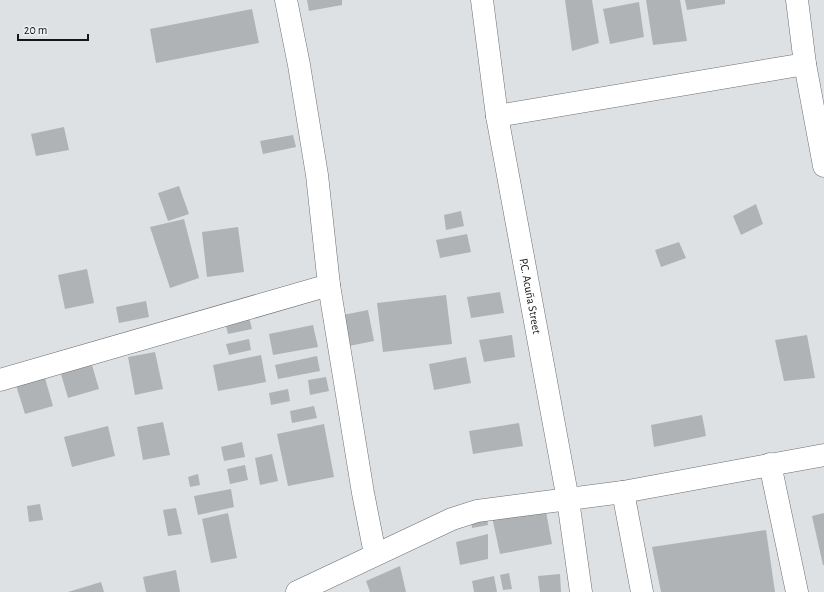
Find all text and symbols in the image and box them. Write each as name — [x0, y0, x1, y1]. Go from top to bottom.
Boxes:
scale bar — [18, 16, 88, 42]
text: 20 m — [24, 24, 47, 36]
street label: P.C. Acuña Street — [517, 257, 543, 335]

